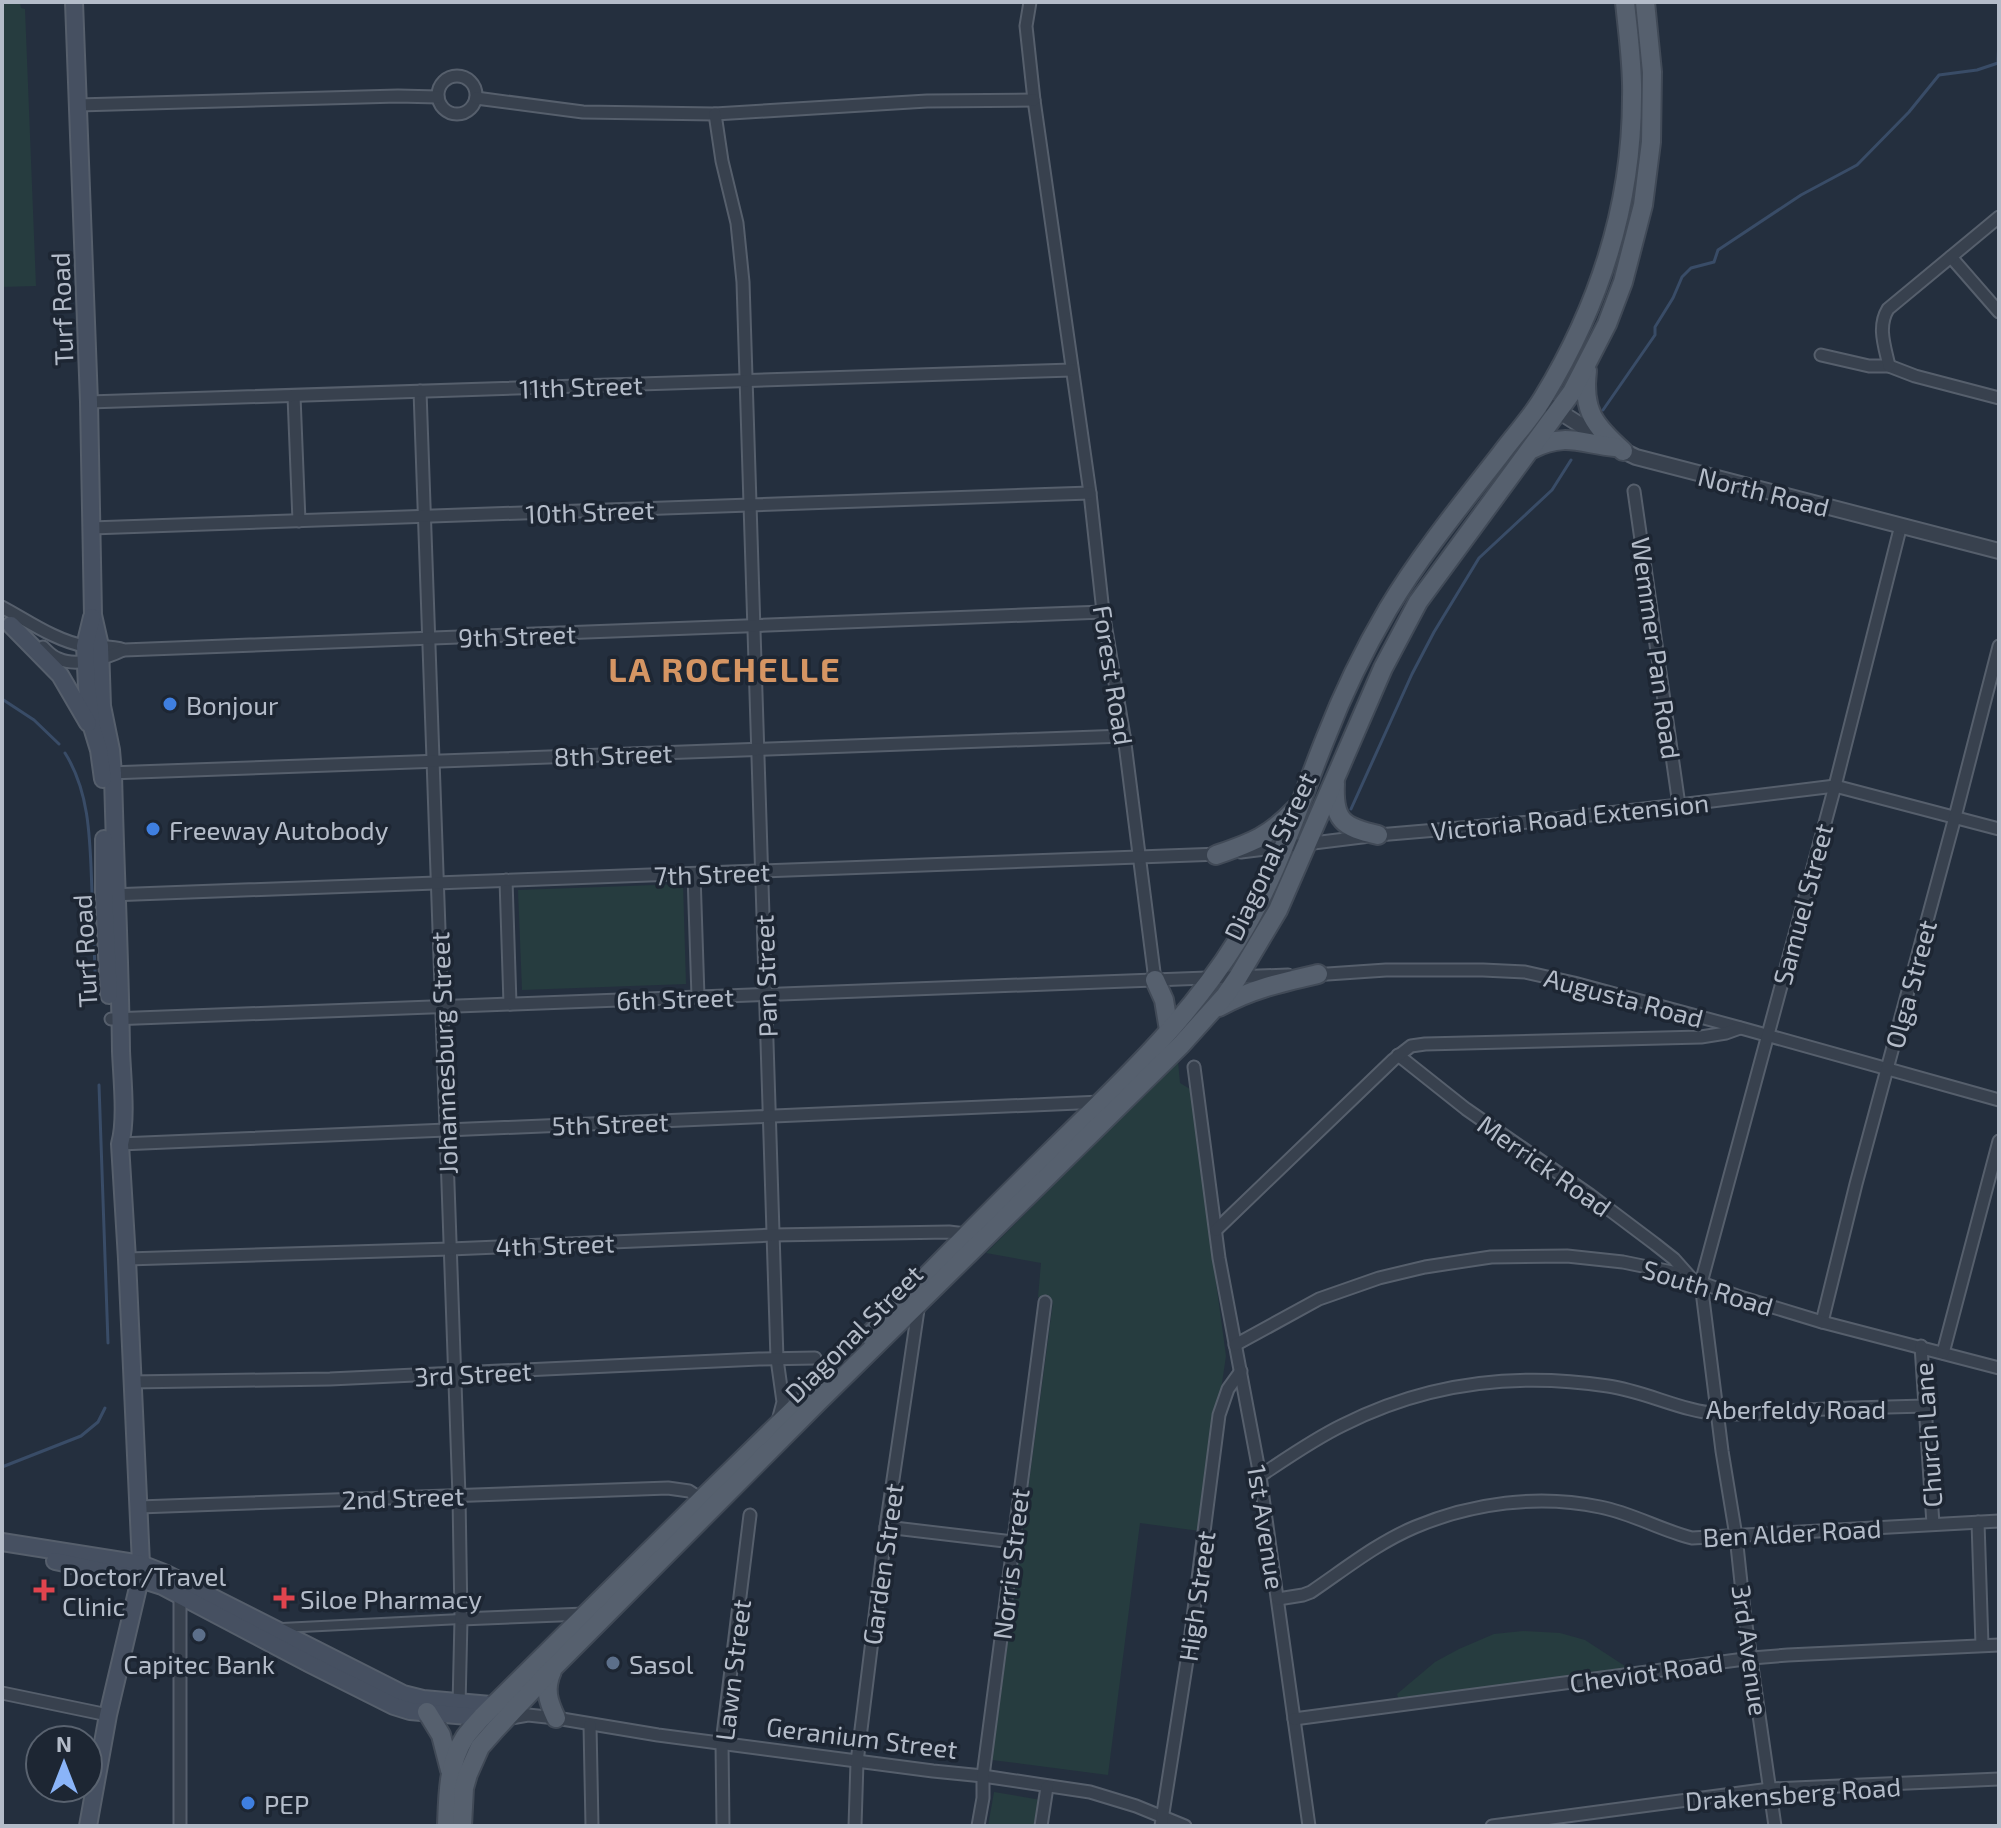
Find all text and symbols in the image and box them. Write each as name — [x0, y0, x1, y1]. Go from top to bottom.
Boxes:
street label: Turf Road — [44, 252, 78, 366]
street label: 11th Street — [519, 368, 643, 404]
street label: North Road — [1695, 460, 1833, 522]
street label: 10th Street — [525, 493, 655, 529]
street label: Wemmer Pan Road — [1626, 535, 1688, 761]
street label: Forest Road — [1088, 603, 1140, 747]
street label: 9th Street — [458, 617, 577, 653]
district label: LA ROCHELLE — [608, 648, 842, 689]
place label: Bonjour — [186, 689, 279, 720]
marker: Bonjour — [161, 695, 179, 713]
street label: 8th Street — [553, 736, 673, 772]
street label: Diagonal Street — [1217, 767, 1321, 945]
street label: Victoria Road Extension — [1430, 786, 1710, 846]
place label: Freeway Autobody — [169, 814, 389, 845]
marker: Freeway Autobody — [144, 820, 162, 838]
street label: Samuel Street — [1766, 820, 1838, 988]
street label: 7th Street — [653, 855, 771, 891]
street label: Turf Road — [66, 894, 102, 1008]
street label: Pan Street — [747, 914, 783, 1038]
street label: Olga Street — [1878, 916, 1942, 1052]
street label: Johannesburg Street — [423, 931, 463, 1175]
street label: Augusta Road — [1541, 961, 1707, 1033]
street label: 6th Street — [616, 980, 735, 1016]
street label: 5th Street — [551, 1105, 669, 1141]
street label: Merrick Road — [1472, 1108, 1618, 1222]
street label: 4th Street — [495, 1226, 615, 1262]
street label: South Road — [1639, 1252, 1777, 1322]
street label: Diagonal Street — [778, 1258, 928, 1408]
street label: 3rd Street — [413, 1354, 533, 1392]
street label: Church Lane — [1906, 1362, 1948, 1508]
street label: Aberfeldy Road — [1706, 1393, 1886, 1424]
street label: 1st Avenue — [1242, 1462, 1292, 1592]
street label: 2nd Street — [341, 1479, 465, 1515]
street label: Garden Street — [855, 1481, 909, 1647]
street label: Norris Street — [985, 1487, 1035, 1641]
street label: Ben Alder Road — [1702, 1512, 1882, 1552]
street label: High Street — [1172, 1529, 1221, 1663]
place label: Doctor/Travel Clinic — [62, 1560, 227, 1621]
marker: Doctor/Travel Clinic — [33, 1579, 55, 1601]
place label: Siloe Pharmacy — [300, 1583, 482, 1614]
street label: 3rd Avenue — [1726, 1583, 1776, 1717]
marker: Siloe Pharmacy — [275, 1589, 293, 1607]
street label: Lawn Street — [708, 1597, 756, 1742]
marker: Capitec Bank — [190, 1626, 208, 1644]
street label: Cheviot Road — [1567, 1646, 1725, 1698]
place label: Capitec Bank — [123, 1648, 275, 1679]
place label: Sasol — [629, 1648, 694, 1679]
marker: Sasol — [604, 1654, 622, 1672]
street label: Geranium Street — [765, 1710, 959, 1764]
north arrow — [24, 1724, 104, 1804]
text: N — [56, 1730, 72, 1756]
street label: Drakensberg Road — [1684, 1770, 1902, 1816]
place label: PEP — [264, 1788, 309, 1819]
marker: PEP — [239, 1794, 257, 1812]

